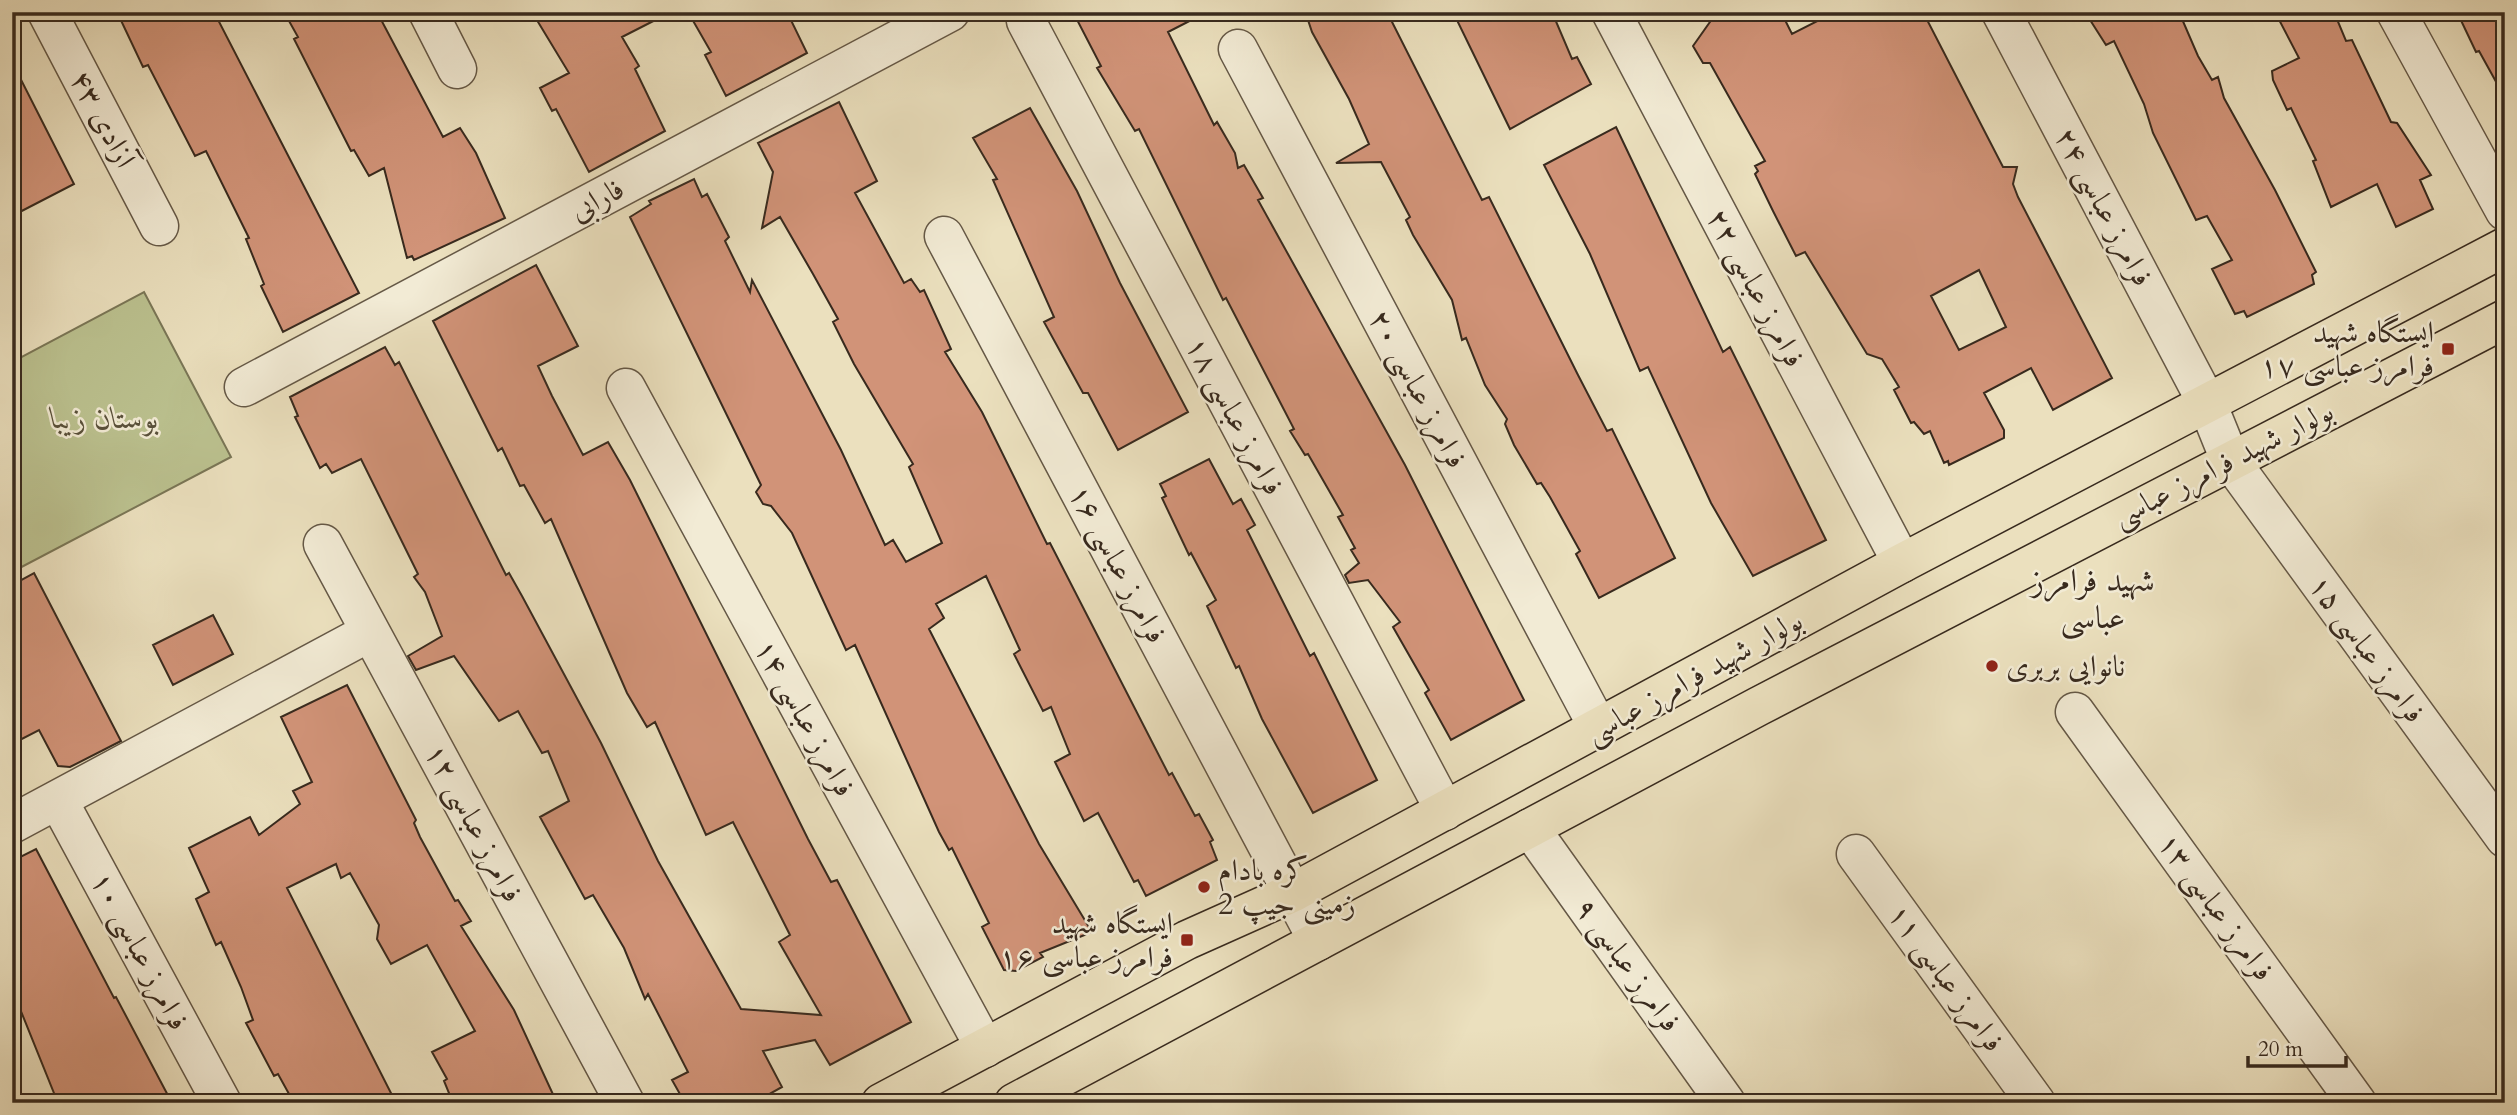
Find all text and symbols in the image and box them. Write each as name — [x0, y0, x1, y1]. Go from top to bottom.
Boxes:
street label: ۴۳ آزادی — [60, 63, 147, 178]
street label: فرامرز عباسی ۲۴ — [2045, 120, 2163, 294]
street label: فارابی — [563, 169, 631, 231]
street label: فرامرز عباسی ۲۲ — [1697, 201, 1815, 375]
street label: فرامرز عباسی ۲۰ — [1359, 302, 1477, 476]
place label: ایستگاه شهید فرامرز عباسی ۱۷ — [2260, 312, 2434, 387]
street label: فرامرز عباسی ۱۸ — [1176, 329, 1294, 503]
marker: ایستگاه شهید فرامرز عباسی ۱۷ — [2440, 341, 2456, 357]
street label: بولوار شهید فرامرز عباسی — [2106, 391, 2340, 537]
park label: بوستان زیبا — [48, 398, 159, 439]
street label: فرامرز عباسی ۱۶ — [1059, 477, 1177, 651]
district label: شهید فرامرز عباسی — [2028, 559, 2155, 640]
street label: فرامرز عباسی ۱۵ — [2299, 567, 2435, 731]
street label: بولوار شهید فرامرز عباسی — [1578, 600, 1810, 754]
street label: فرامرز عباسی ۱۴ — [745, 632, 865, 804]
place label: نانوایی بربری — [2006, 646, 2125, 687]
marker: نانوایی بربری — [1984, 658, 2000, 674]
street label: فرامرز عباسی ۱۲ — [415, 736, 533, 910]
street label: فرامرز عباسی ۱۳ — [2148, 825, 2284, 989]
place label: کره بادام زمینی جیپ 2 — [1218, 850, 1356, 926]
street label: فرامرز عباسی ۱۰ — [81, 864, 199, 1038]
marker: کره بادام زمینی جیپ 2 — [1196, 879, 1212, 895]
street label: فرامرز عباسی ۹ — [1565, 890, 1691, 1040]
street label: فرامرز عباسی ۱۱ — [1878, 896, 2014, 1060]
place label: ایستگاه شهید فرامرز عباسی ۱۶ — [999, 903, 1173, 978]
marker: ایستگاه شهید فرامرز عباسی ۱۶ — [1179, 932, 1195, 948]
scale bar — [2248, 1024, 2346, 1068]
text: 20 m — [2258, 1035, 2303, 1064]

